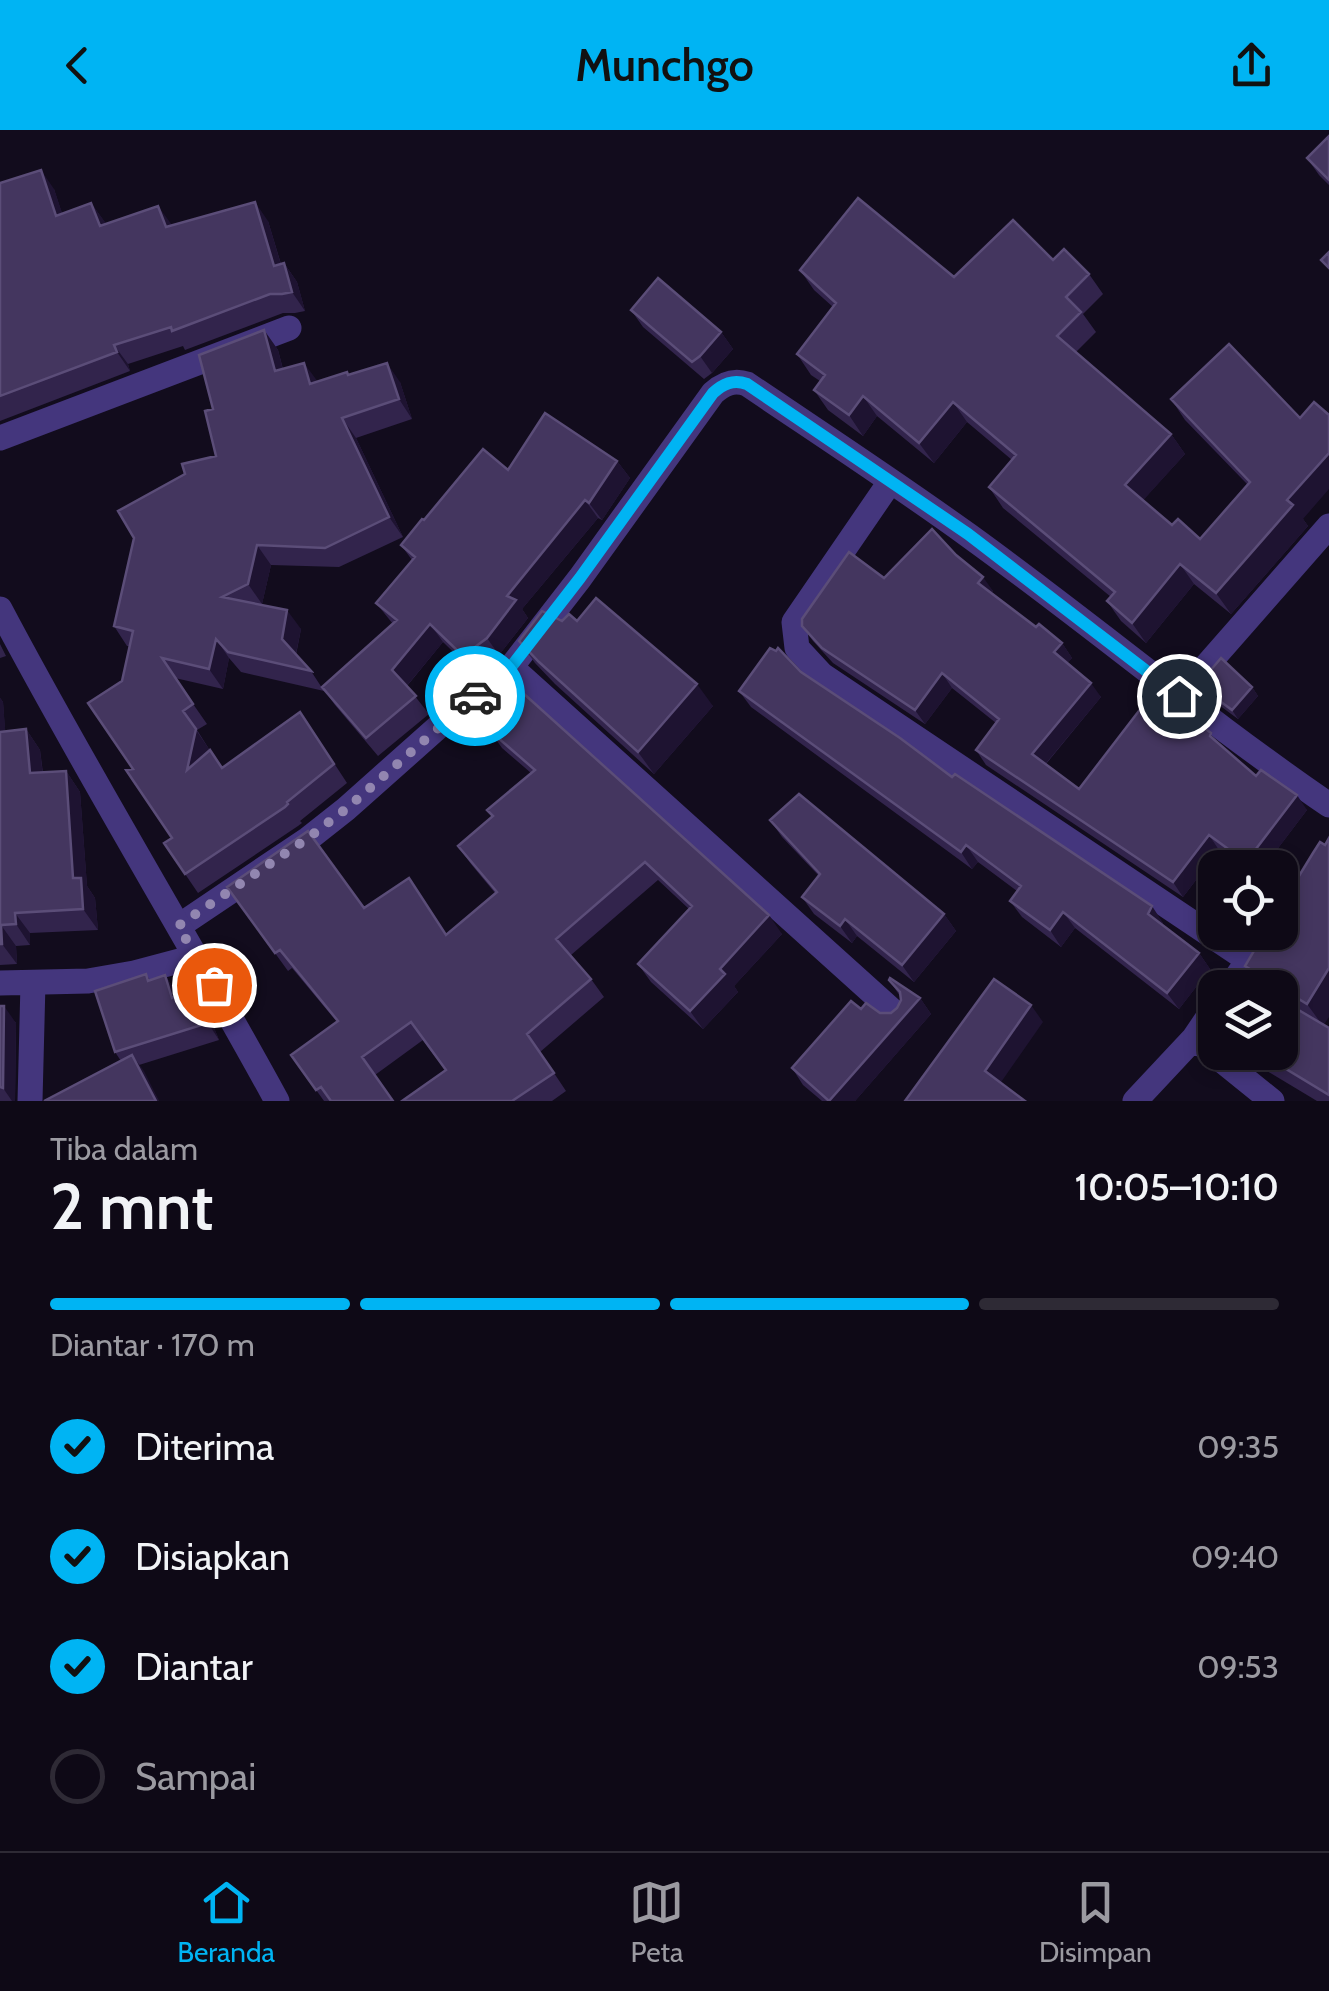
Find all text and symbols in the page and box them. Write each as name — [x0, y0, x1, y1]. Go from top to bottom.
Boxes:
icon: back — [50, 38, 105, 93]
text: Munchgo — [575, 38, 754, 92]
icon: share — [1224, 38, 1279, 93]
courier — [425, 646, 525, 746]
pin — [1137, 654, 1222, 739]
icon: car — [448, 669, 503, 724]
icon: home — [1152, 669, 1207, 724]
map controls — [1198, 850, 1298, 1070]
button: locate — [1198, 850, 1298, 950]
pin — [172, 943, 257, 1028]
icon: bag — [187, 958, 242, 1013]
button: layers — [1198, 970, 1298, 1070]
text: Tiba dalam — [50, 1129, 198, 1168]
text: 10:05–10:10 — [1075, 1163, 1279, 1210]
text: 2 mnt — [50, 1166, 213, 1245]
text: Diantar · 170 m — [50, 1325, 255, 1364]
icon: check — [50, 1419, 105, 1474]
text: Diterima — [135, 1423, 274, 1470]
text: 09:35 — [1197, 1427, 1279, 1466]
icon: check — [50, 1529, 105, 1584]
text: Disiapkan — [135, 1533, 290, 1580]
text: 09:40 — [1191, 1537, 1279, 1576]
icon: check — [50, 1639, 105, 1694]
text: Diantar — [135, 1643, 253, 1690]
text: 09:53 — [1197, 1647, 1279, 1686]
text: Sampai — [135, 1753, 256, 1800]
tab: Beranda — [177, 1875, 275, 1969]
tab: Peta — [629, 1875, 684, 1969]
tab: Disimpan — [1039, 1875, 1152, 1969]

